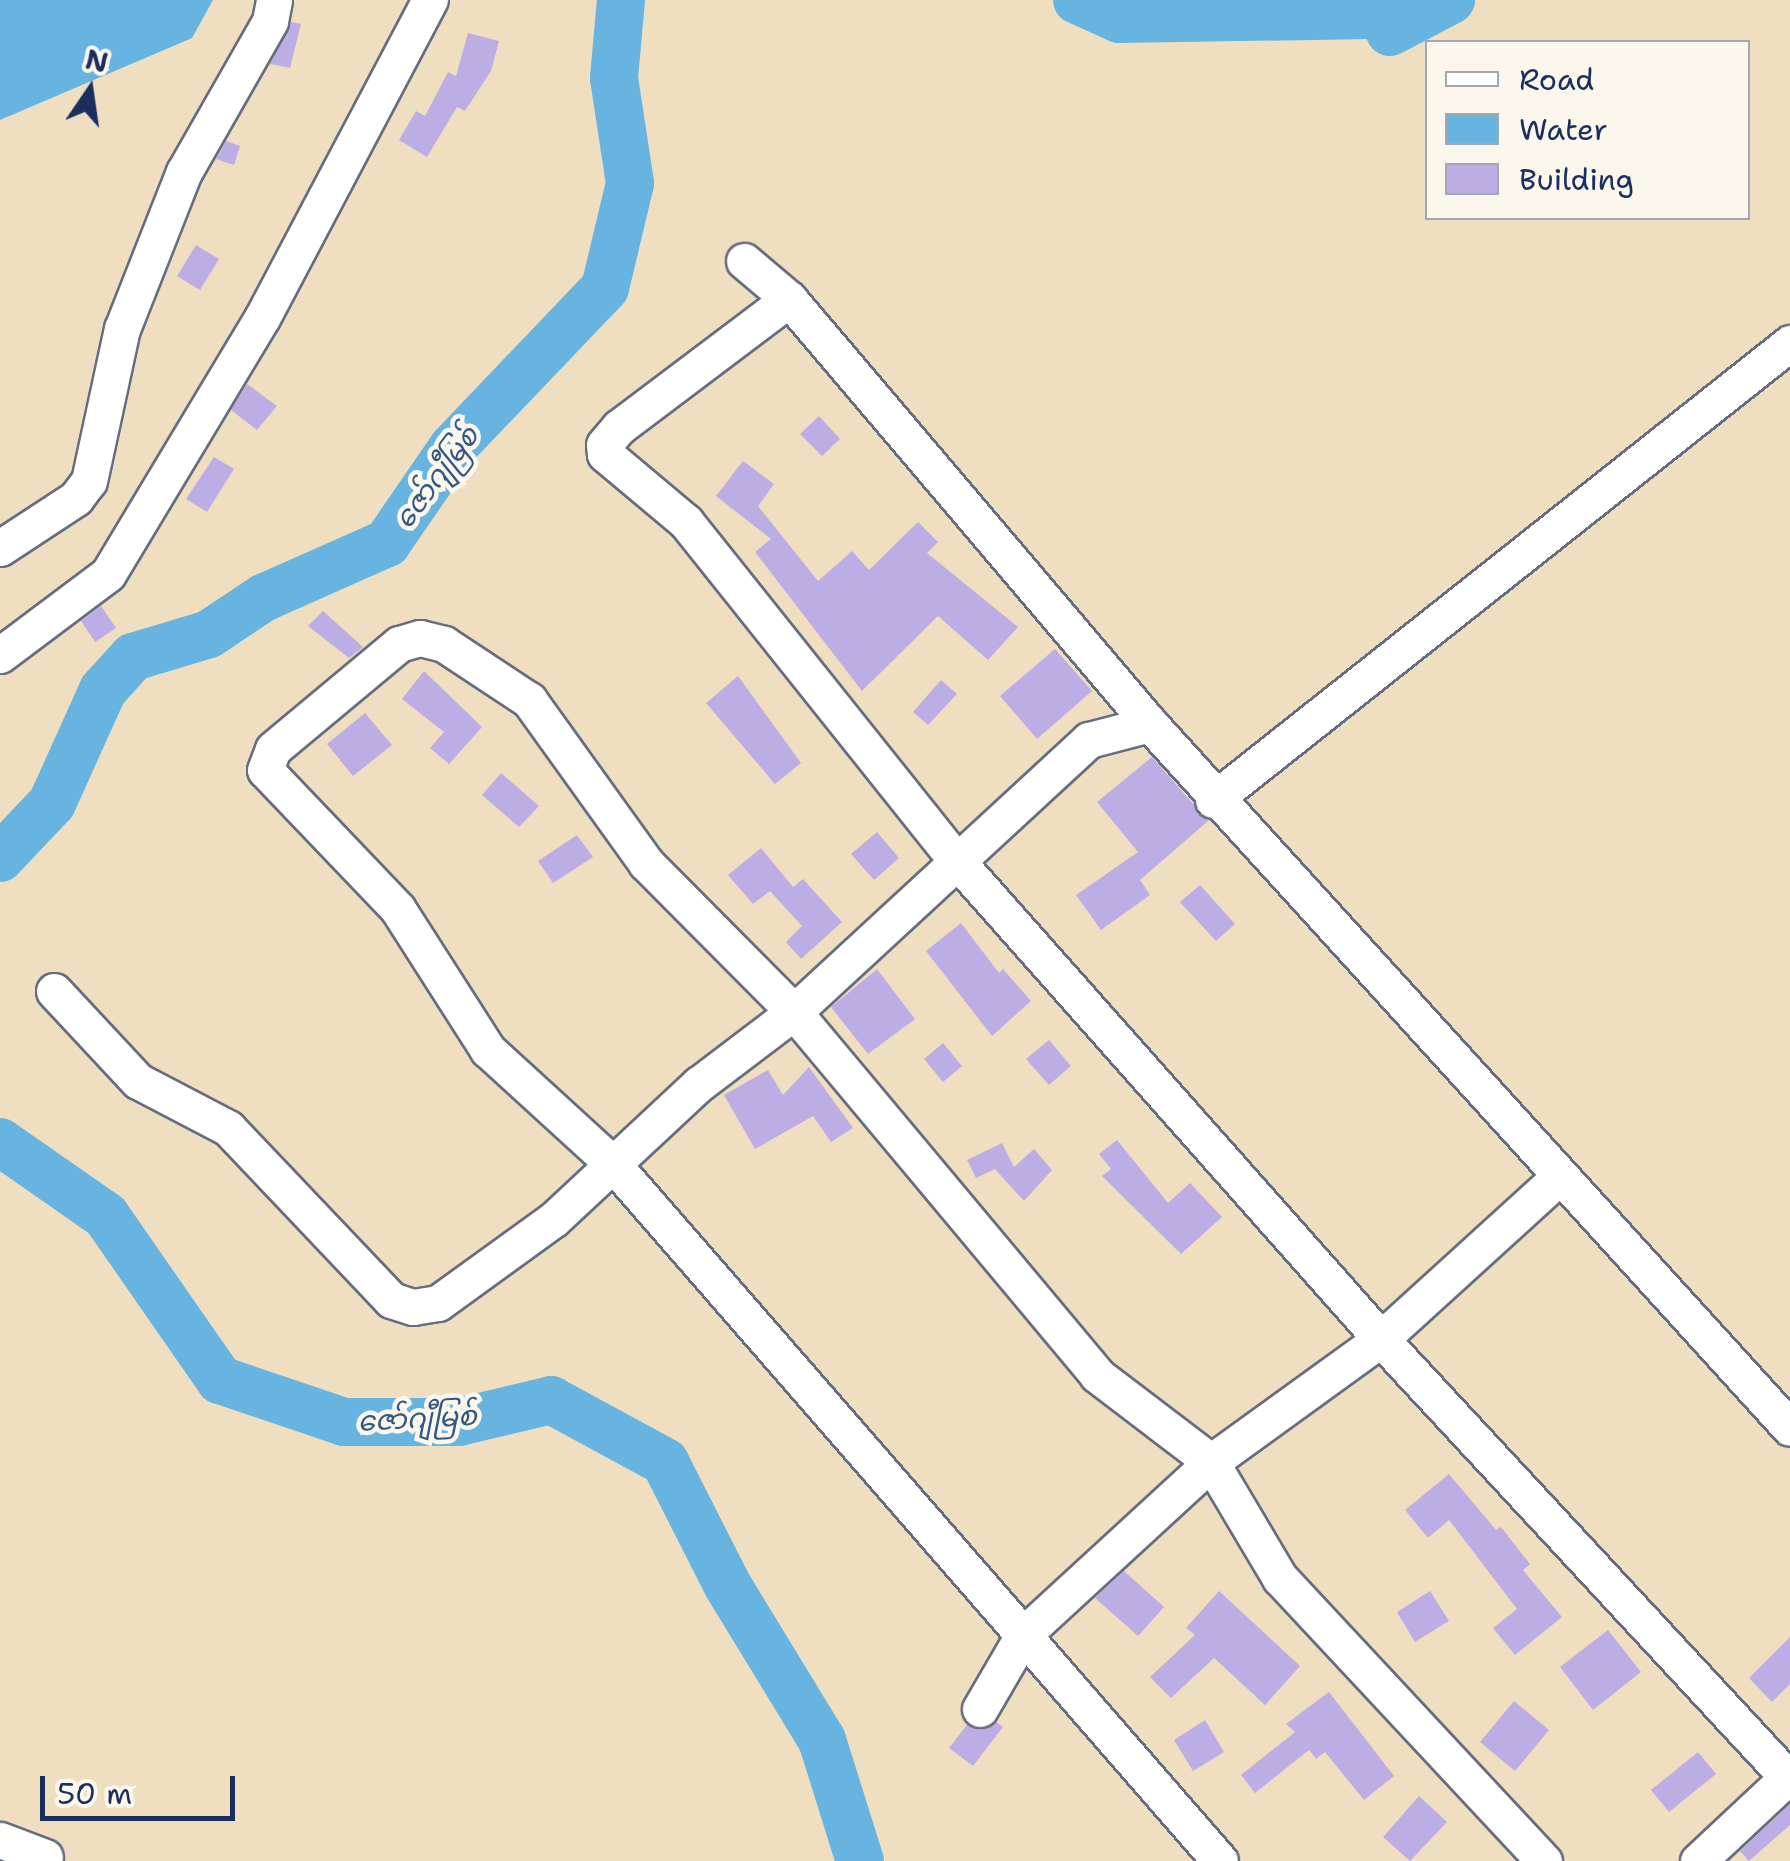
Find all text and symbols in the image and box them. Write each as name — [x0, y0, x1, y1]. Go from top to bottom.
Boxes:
north arrow — [40, 40, 140, 140]
text: N — [82, 40, 112, 82]
legend — [1425, 40, 1750, 220]
text: Road — [1519, 59, 1594, 100]
text: Water — [1519, 109, 1608, 150]
text: Building — [1519, 159, 1634, 200]
water label: ဇော်ဂျီမြစ် — [387, 419, 485, 535]
water label: ဇော်ဂျီမြစ် — [357, 1398, 477, 1438]
scale bar — [45, 1756, 240, 1818]
text: 50 m — [57, 1773, 132, 1814]

